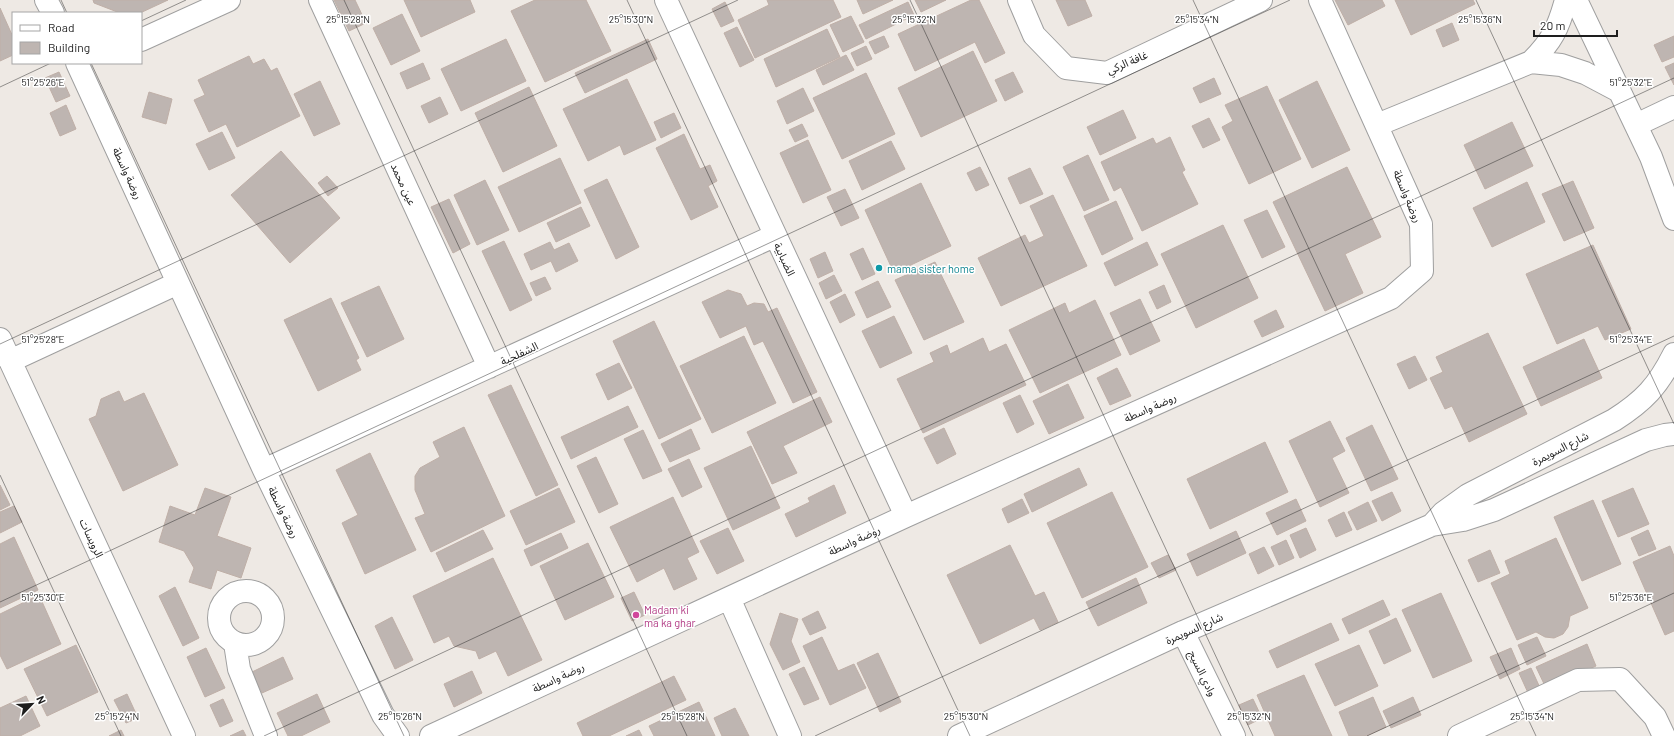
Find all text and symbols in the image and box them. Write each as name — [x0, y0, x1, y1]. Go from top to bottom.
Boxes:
legend — [12, 12, 142, 64]
scale bar — [1534, 12, 1617, 38]
text: 25°15'28"N — [326, 13, 370, 25]
text: 25°15'30"N — [609, 13, 653, 25]
text: 25°15'32"N — [892, 13, 936, 25]
text: 25°15'34"N — [1175, 13, 1219, 25]
text: 25°15'36"N — [1458, 13, 1502, 25]
text: 20 m — [1540, 18, 1566, 32]
text: Road — [48, 20, 75, 34]
text: Building — [48, 40, 90, 54]
street label: غافة الركي — [1105, 47, 1151, 80]
text: 51°25'26"E — [21, 76, 65, 88]
text: 51°25'32"E — [1609, 76, 1653, 88]
street label: روضة واسطة — [109, 145, 146, 201]
street label: عين محمد — [388, 161, 420, 208]
street label: روضة واسطة — [1390, 168, 1425, 225]
street label: الضبابية — [771, 240, 798, 278]
place label: mama sister home — [887, 262, 975, 275]
marker: mama sister home — [874, 263, 884, 273]
text: 51°25'28"E — [21, 333, 65, 345]
text: 51°25'34"E — [1609, 333, 1653, 345]
street label: الشفلحية — [498, 339, 540, 368]
street label: روضة واسطة — [1122, 390, 1179, 425]
street label: شارع السويمرة — [1530, 428, 1592, 470]
street label: روضة واسطة — [265, 484, 302, 540]
street label: الرويسات — [76, 516, 107, 560]
street label: روضة واسطة — [826, 522, 882, 559]
text: 51°25'30"E — [21, 591, 65, 603]
text: 51°25'36"E — [1610, 591, 1652, 603]
place label: Madam ki ma ka ghar — [644, 603, 696, 629]
street label: شارع السويمرة — [1163, 609, 1226, 648]
marker: Madam ki ma ka ghar — [631, 610, 641, 620]
street label: وادي السيج — [1183, 648, 1220, 700]
street label: روضة واسطة — [530, 659, 586, 696]
north arrow — [12, 684, 52, 724]
text: N — [34, 693, 49, 706]
text: 25°15'24"N — [95, 710, 139, 722]
text: 25°15'26"N — [378, 710, 422, 722]
text: 25°15'28"N — [661, 710, 705, 722]
text: 25°15'30"N — [944, 710, 988, 722]
text: 25°15'32"N — [1227, 710, 1271, 722]
text: 25°15'34"N — [1510, 710, 1554, 722]

